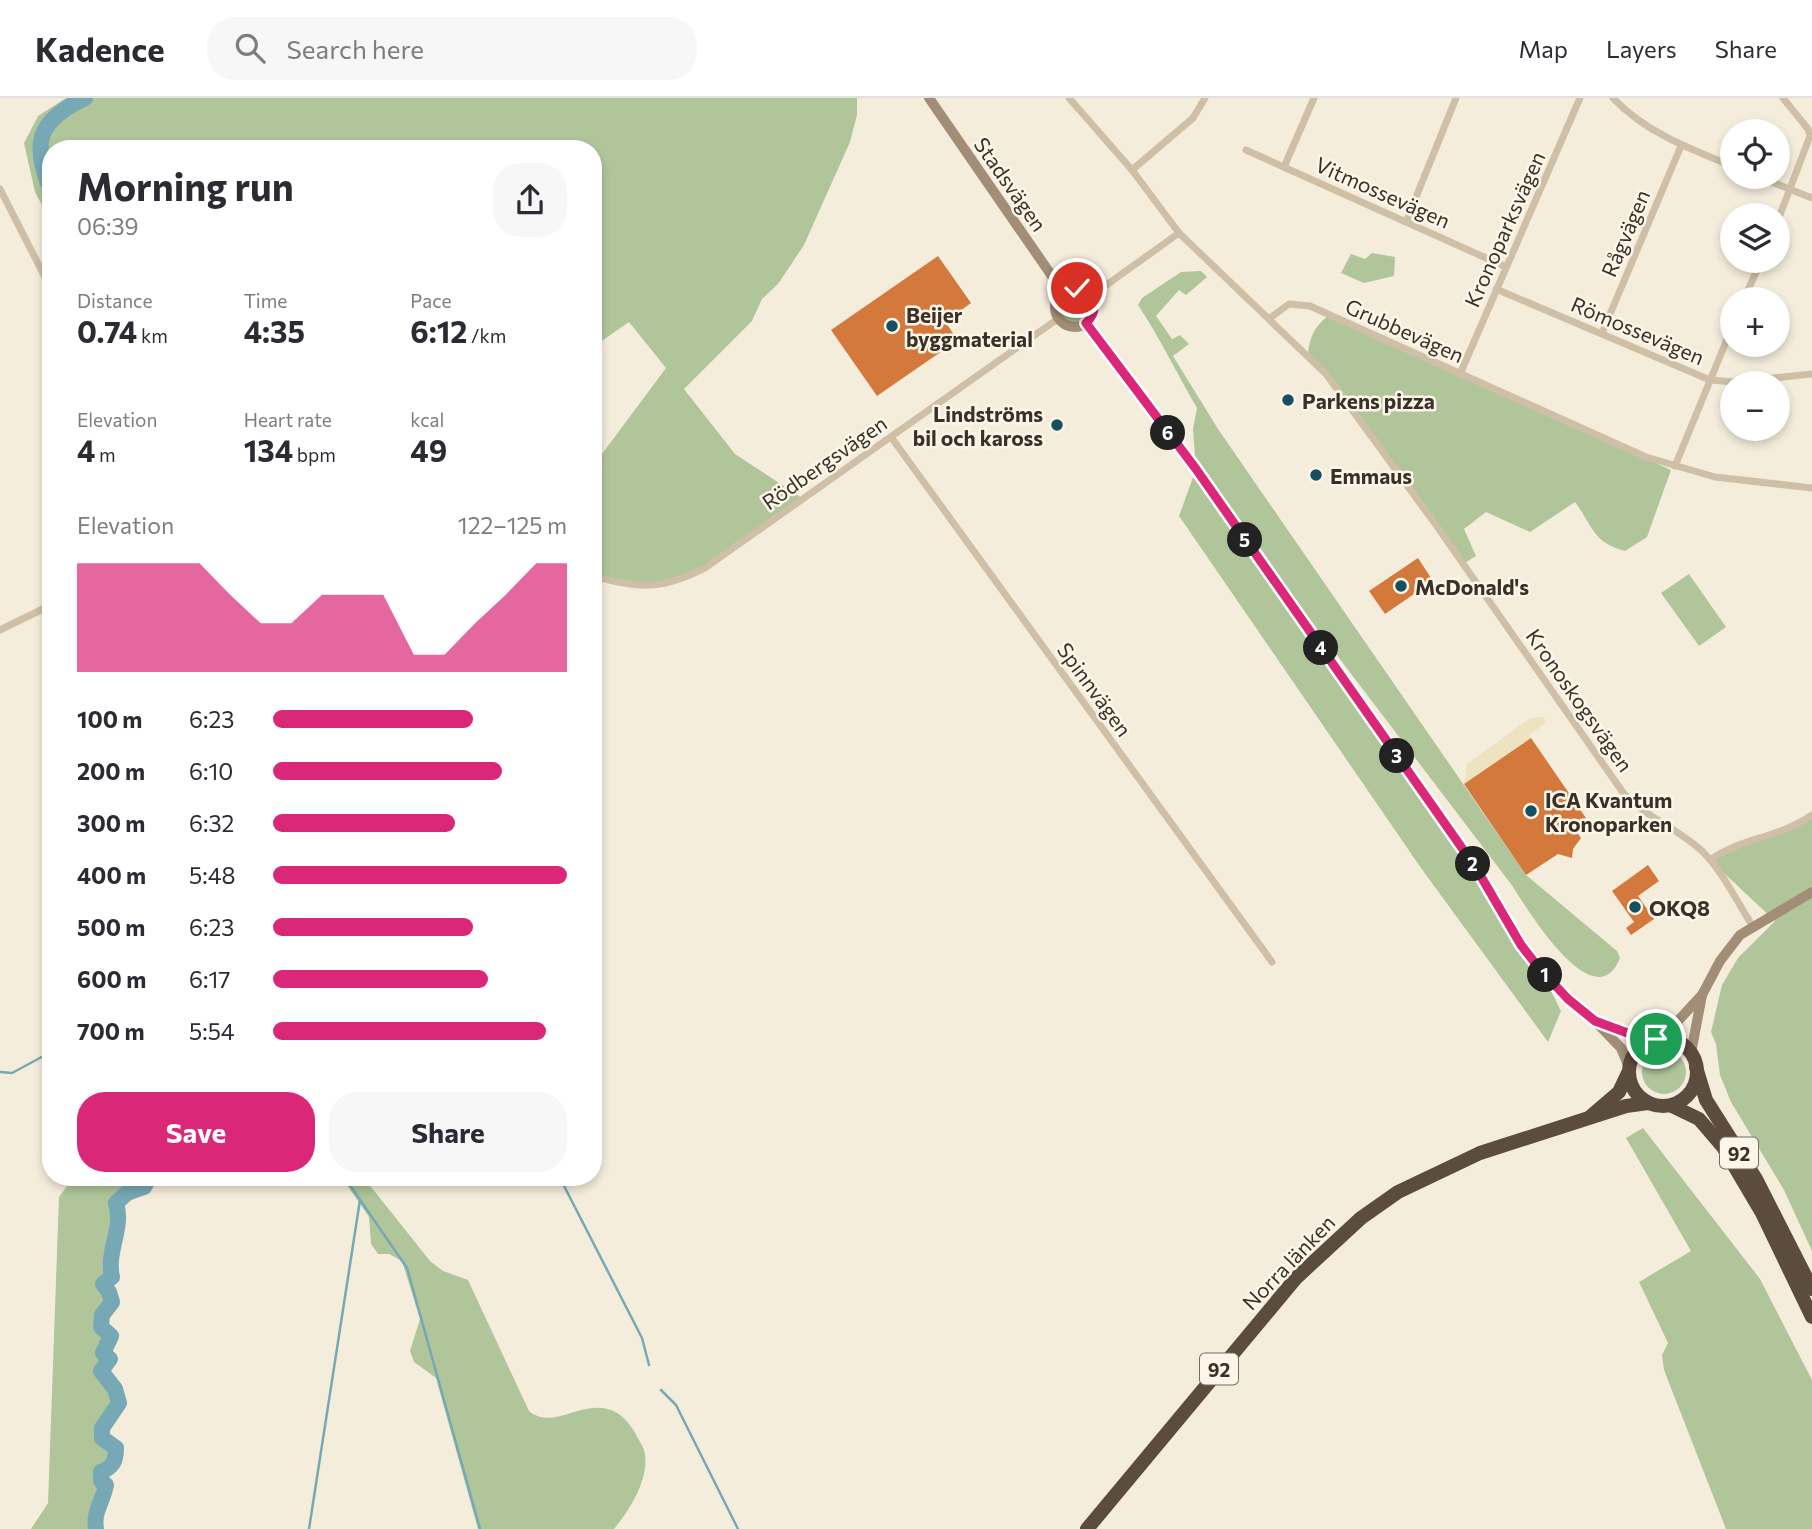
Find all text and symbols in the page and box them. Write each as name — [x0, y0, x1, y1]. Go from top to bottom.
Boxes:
search box — [207, 17, 697, 80]
text: Kadence — [35, 28, 165, 69]
icon: search — [231, 29, 269, 67]
text: Search here — [287, 33, 424, 64]
text: Map — [1519, 34, 1568, 63]
text: Layers — [1606, 34, 1677, 63]
text: Share — [1715, 34, 1777, 63]
map controls — [1720, 119, 1790, 441]
button: locate — [1720, 119, 1790, 189]
street label: Stadsvägen — [970, 132, 1052, 236]
street label: Kronoparksvägen — [1459, 147, 1549, 311]
street label: Vitmossevägen — [1312, 151, 1454, 233]
text: Morning run — [77, 162, 294, 209]
button: share — [493, 163, 567, 237]
street label: Rågvägen — [1596, 186, 1654, 280]
button: layers — [1720, 203, 1790, 273]
text: 06:39 — [77, 212, 138, 240]
pin — [1047, 258, 1107, 318]
icon: check — [1058, 269, 1096, 307]
button: + — [1720, 287, 1790, 357]
text: Distance — [77, 289, 153, 312]
text: Time — [244, 289, 287, 312]
text: Pace — [410, 289, 452, 312]
street label: Römossevägen — [1568, 291, 1708, 369]
street label: Grubbevägen — [1342, 293, 1468, 367]
place label: Beijer byggmaterial — [906, 302, 1033, 351]
text: 0.74 — [77, 312, 137, 349]
text: 4:35 — [244, 312, 305, 349]
text: 6:12 — [410, 312, 467, 349]
marker: Beijer byggmaterial — [884, 318, 900, 334]
text: km — [137, 324, 168, 347]
text: /km — [467, 324, 506, 347]
button: − — [1720, 371, 1790, 441]
place label: Parkens pizza — [1302, 388, 1435, 413]
marker: Parkens pizza — [1280, 392, 1296, 408]
place label: Lindströms bil och kaross — [913, 401, 1043, 450]
text: Elevation — [77, 408, 157, 431]
text: Heart rate — [244, 408, 332, 431]
text: kcal — [410, 408, 444, 431]
street label: Rödbergsvägen — [757, 410, 891, 514]
pin: 6 — [1150, 416, 1186, 450]
marker: Lindströms bil och kaross — [1049, 417, 1065, 433]
text: 6 — [1162, 421, 1173, 444]
text: 4 — [77, 431, 95, 468]
text: 134 — [244, 431, 293, 468]
text: 49 — [410, 431, 447, 468]
text: m — [95, 443, 116, 466]
text: bpm — [293, 443, 336, 466]
place label: Emmaus — [1330, 463, 1412, 488]
marker: Emmaus — [1308, 467, 1324, 483]
text: Elevation — [77, 511, 174, 539]
text: 122–125 m — [458, 511, 567, 539]
pin: 5 — [1228, 522, 1262, 558]
text: 5 — [1239, 528, 1250, 551]
place label: McDonald's — [1415, 574, 1529, 599]
marker: McDonald's — [1393, 578, 1409, 594]
street label: Kronoskogsvägen — [1521, 624, 1639, 776]
pin: 4 — [1304, 630, 1338, 666]
text: 4 — [1315, 636, 1326, 659]
street label: Spinnvägen — [1053, 637, 1137, 741]
text: 100 m — [77, 705, 142, 733]
text: 6:23 — [189, 705, 234, 733]
pin: 3 — [1380, 738, 1414, 774]
text: 3 — [1391, 744, 1402, 767]
text: 200 m — [77, 757, 145, 785]
text: 6:10 — [189, 757, 233, 785]
place label: ICA Kvantum Kronoparken — [1545, 787, 1672, 836]
marker: ICA Kvantum Kronoparken — [1523, 803, 1539, 819]
text: 300 m — [77, 809, 145, 837]
text: 6:32 — [189, 809, 234, 837]
pin: 2 — [1456, 846, 1490, 882]
text: 2 — [1467, 852, 1478, 875]
text: 400 m — [77, 861, 146, 889]
text: 5:48 — [189, 861, 235, 889]
place label: OKQ8 — [1649, 895, 1710, 920]
marker: OKQ8 — [1627, 899, 1643, 915]
text: 500 m — [77, 913, 145, 941]
text: 6:23 — [189, 913, 234, 941]
pin: 1 — [1528, 958, 1562, 992]
text: 1 — [1540, 963, 1549, 986]
text: 600 m — [77, 965, 146, 993]
text: 6:17 — [189, 965, 230, 993]
pin — [1626, 1009, 1686, 1069]
text: 700 m — [77, 1017, 145, 1045]
text: 5:54 — [189, 1017, 235, 1045]
icon: arrive — [1637, 1020, 1675, 1058]
button: Save — [77, 1092, 315, 1172]
button: Share — [329, 1092, 567, 1172]
road number: 92 — [1720, 1138, 1758, 1168]
street label: Norra länken — [1237, 1209, 1339, 1315]
road number: 92 — [1200, 1354, 1238, 1385]

